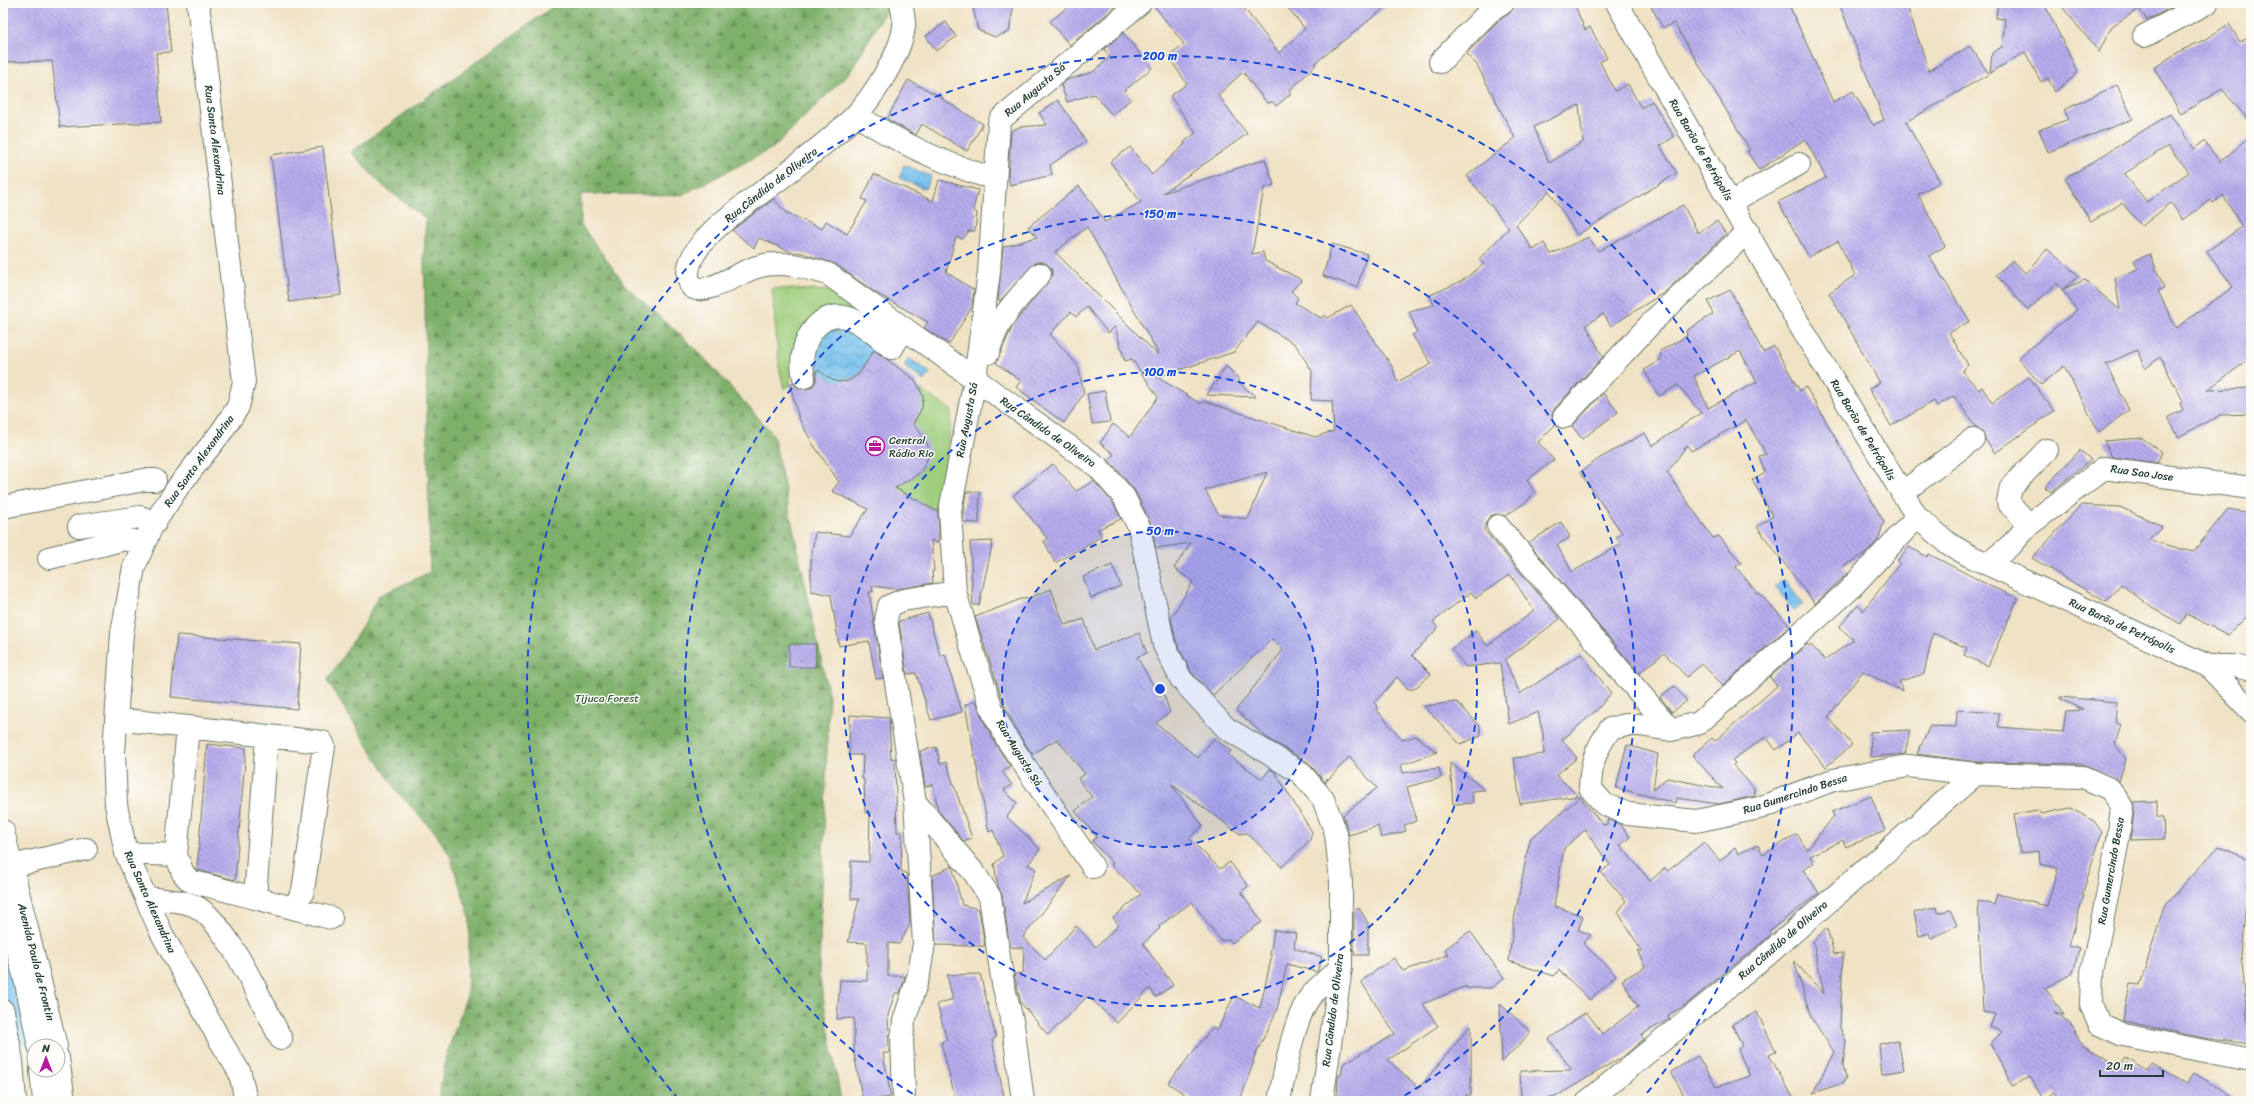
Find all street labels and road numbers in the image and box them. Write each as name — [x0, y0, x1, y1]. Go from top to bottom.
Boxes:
street label: Rua Augusta Sá — [1000, 58, 1071, 122]
street label: Rua Santa Alexandrina — [199, 84, 231, 196]
street label: Rua Barão de Petrópolis — [1664, 95, 1739, 206]
street label: Rua Cândido de Oliveira — [720, 142, 822, 228]
street label: Rua Barão de Petrópolis — [1825, 376, 1901, 485]
street label: Rua Augusta Sá — [950, 381, 984, 459]
street label: Rua Cândido de Oliveira — [996, 392, 1100, 473]
street label: Rua Santa Alexandrina — [159, 410, 239, 511]
street label: Rua Sao Jose — [2110, 459, 2175, 487]
street label: Rua Barão de Petrópolis — [2066, 593, 2179, 659]
street label: Rua Augusta Sá — [991, 716, 1047, 791]
street label: Rua Gumercindo Bessa — [1740, 768, 1850, 820]
street label: Rua Gumercindo Bessa — [2092, 815, 2130, 926]
street label: Rua Santa Alexandrina — [119, 848, 181, 957]
street label: Rua Cândido de Oliveira — [1734, 895, 1833, 984]
street label: Avenida Paulo de Frontin — [12, 900, 60, 1023]
street label: Rua Cândido de Oliveira — [1317, 952, 1349, 1068]

